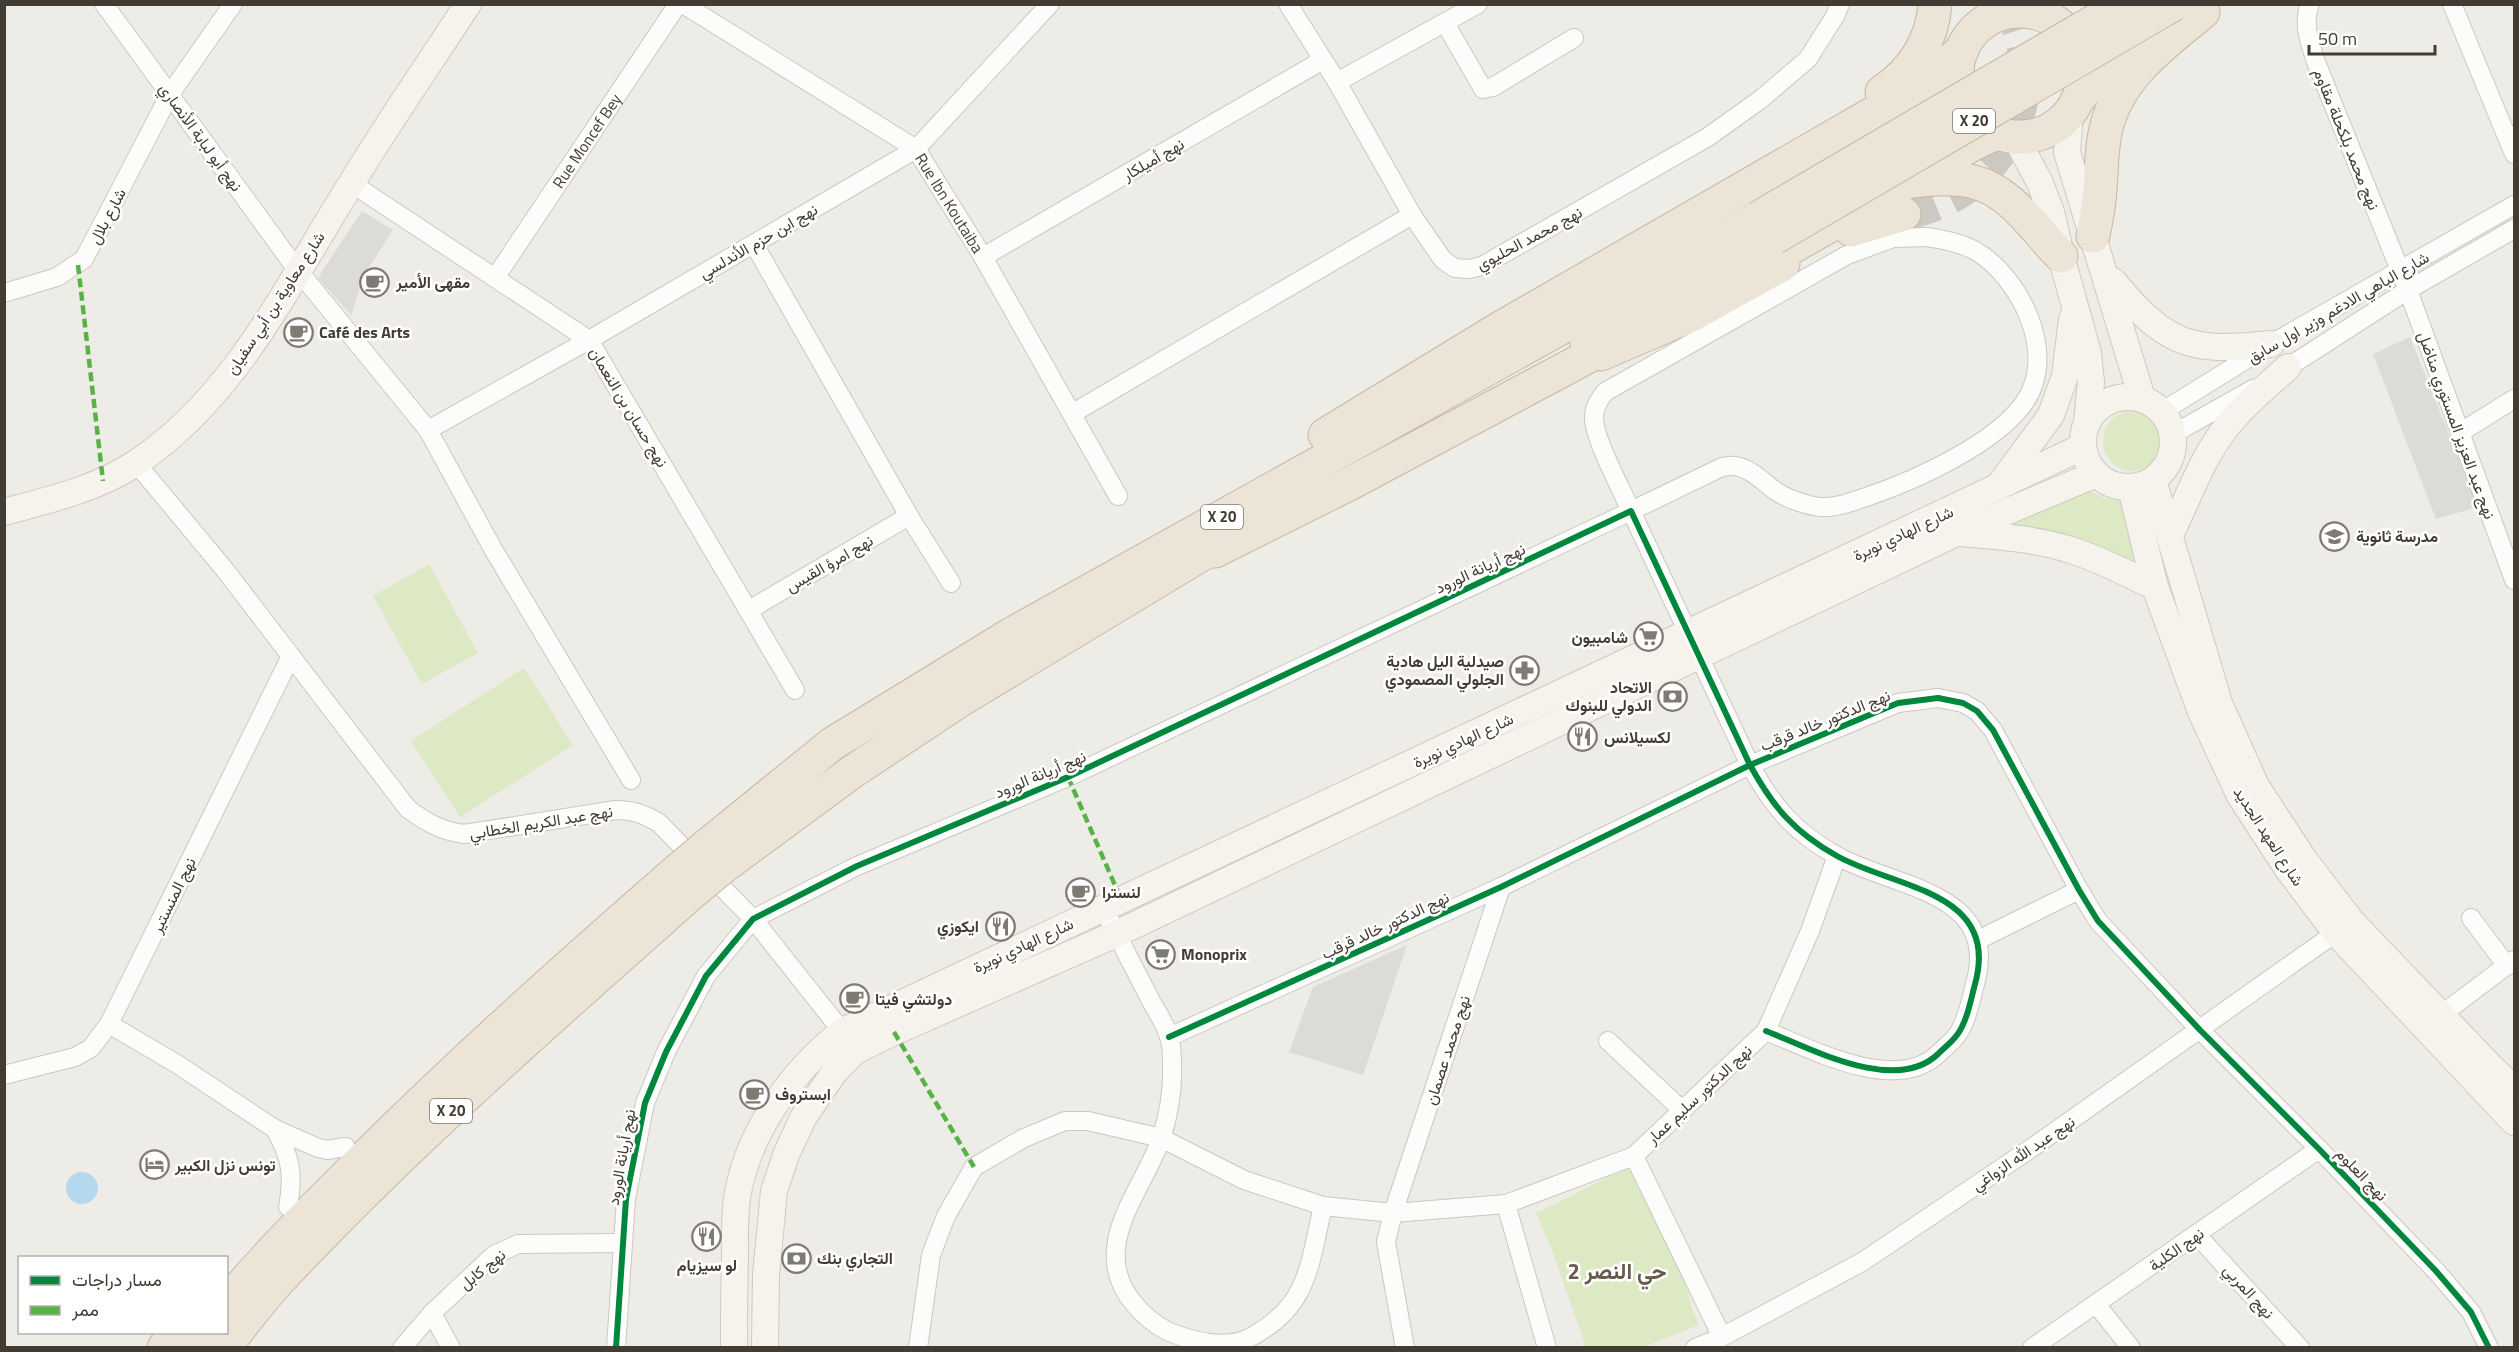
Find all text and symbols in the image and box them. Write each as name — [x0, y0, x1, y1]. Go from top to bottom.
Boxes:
scale bar — [2309, 18, 2435, 56]
text: 50 m — [2318, 25, 2357, 52]
street label: نهج محمد بلكحلة مقاوم — [2308, 65, 2386, 213]
street label: نهج أبو لبابة الأنصاري — [152, 78, 249, 197]
street label: Rue Moncef Bey — [546, 88, 627, 193]
road number: X 20 — [1953, 109, 1995, 133]
street label: نهج أميلكار — [1117, 132, 1188, 187]
street label: Rue Ibn Koutaiba — [909, 148, 990, 258]
street label: شارع بلال — [82, 184, 132, 248]
street label: نهج ابن حزم الأندلسي — [694, 197, 823, 287]
street label: نهج محمد الحليوي — [1472, 200, 1587, 278]
street label: شارع معاوية بن أبي سفيان — [220, 227, 332, 380]
street label: شارع الباهي الادغم وزير اول سابق — [2243, 245, 2434, 371]
cafe icon: مقهى الأمير — [359, 266, 391, 298]
place label: مقهى الأمير — [395, 270, 471, 294]
cafe icon: Café des Arts — [282, 316, 314, 348]
place label: Café des Arts — [319, 320, 410, 344]
street label: نهج عبد العزيز المستوري مناضل — [2410, 328, 2502, 523]
street label: نهج حسان بن النعمان — [584, 342, 674, 472]
street label: شارع الهادي نويرة — [1849, 499, 1958, 569]
road number: X 20 — [1201, 505, 1243, 529]
school or university icon: مدرسة ثانوية — [2319, 520, 2351, 552]
place label: مدرسة ثانوية — [2356, 524, 2438, 548]
street label: نهج امرؤ القيس — [781, 528, 877, 598]
street label: نهج أريانة الورود — [1431, 537, 1529, 599]
supermarket icon: شامبيون — [1633, 621, 1665, 653]
place label: شامبيون — [1572, 625, 1628, 649]
place label: صيدلية اليل هادية الجلولي المصمودي — [1385, 649, 1504, 693]
pharmacy icon: صيدلية اليل هادية الجلولي المصمودي — [1509, 654, 1541, 686]
place label: الاتحاد الدولي للبنوك — [1566, 675, 1652, 719]
bank icon: الاتحاد الدولي للبنوك — [1657, 680, 1689, 712]
street label: نهج الدكتور خالد قرقب — [1756, 683, 1894, 757]
street label: شارع الهادي نويرة — [1409, 706, 1518, 776]
restaurant icon: لكسيلانس — [1567, 721, 1599, 753]
place label: لكسيلانس — [1604, 725, 1671, 749]
street label: نهج أريانة الورود — [991, 744, 1089, 804]
street label: شارع العهد الجديد — [2228, 781, 2310, 891]
street label: نهج عبد الكريم الخطابي — [467, 799, 615, 847]
street label: نهج المنستير — [144, 853, 202, 938]
cafe icon: لنسترا — [1065, 876, 1097, 908]
place label: لنسترا — [1102, 880, 1141, 904]
street label: نهج الدكتور خالد قرقب — [1317, 885, 1453, 965]
restaurant icon: ايكوزي — [984, 910, 1016, 942]
street label: شارع الهادي نويرة — [969, 911, 1078, 981]
place label: ايكوزي — [937, 914, 979, 940]
supermarket icon: Monoprix — [1144, 938, 1176, 970]
place label: Monoprix — [1181, 942, 1247, 966]
cafe icon: دولتشي فيتا — [838, 983, 870, 1015]
place label: دولتشي فيتا — [875, 987, 952, 1013]
street label: نهج محمد عصمان — [1418, 992, 1476, 1108]
street label: نهج الدكتور سليم عمار — [1640, 1039, 1757, 1150]
cafe icon: ابستروف — [738, 1078, 770, 1110]
place label: ابستروف — [775, 1082, 831, 1106]
road number: X 20 — [430, 1099, 472, 1123]
street label: نهج أريانة الورود — [601, 1107, 641, 1207]
street label: نهج عبد الله الزواغي — [1966, 1109, 2081, 1198]
street label: نهج العلوم — [2330, 1142, 2394, 1206]
hotel icon: تونس نزل الكبير — [138, 1149, 170, 1181]
place label: تونس نزل الكبير — [174, 1153, 276, 1177]
restaurant icon: لو سيزيام — [691, 1221, 723, 1253]
street label: نهج الكلية — [2143, 1221, 2209, 1277]
bank icon: التجاري بنك — [780, 1242, 812, 1274]
street label: نهج كابل — [454, 1243, 510, 1295]
place label: التجاري بنك — [817, 1246, 893, 1272]
place label: لو سيزيام — [677, 1253, 737, 1277]
district label: حي النصر 2 — [1568, 1254, 1666, 1290]
legend — [18, 1256, 228, 1334]
street label: نهج المربي — [2216, 1258, 2280, 1325]
text: مسار دراجات — [72, 1266, 162, 1293]
text: ممر — [71, 1296, 99, 1323]

